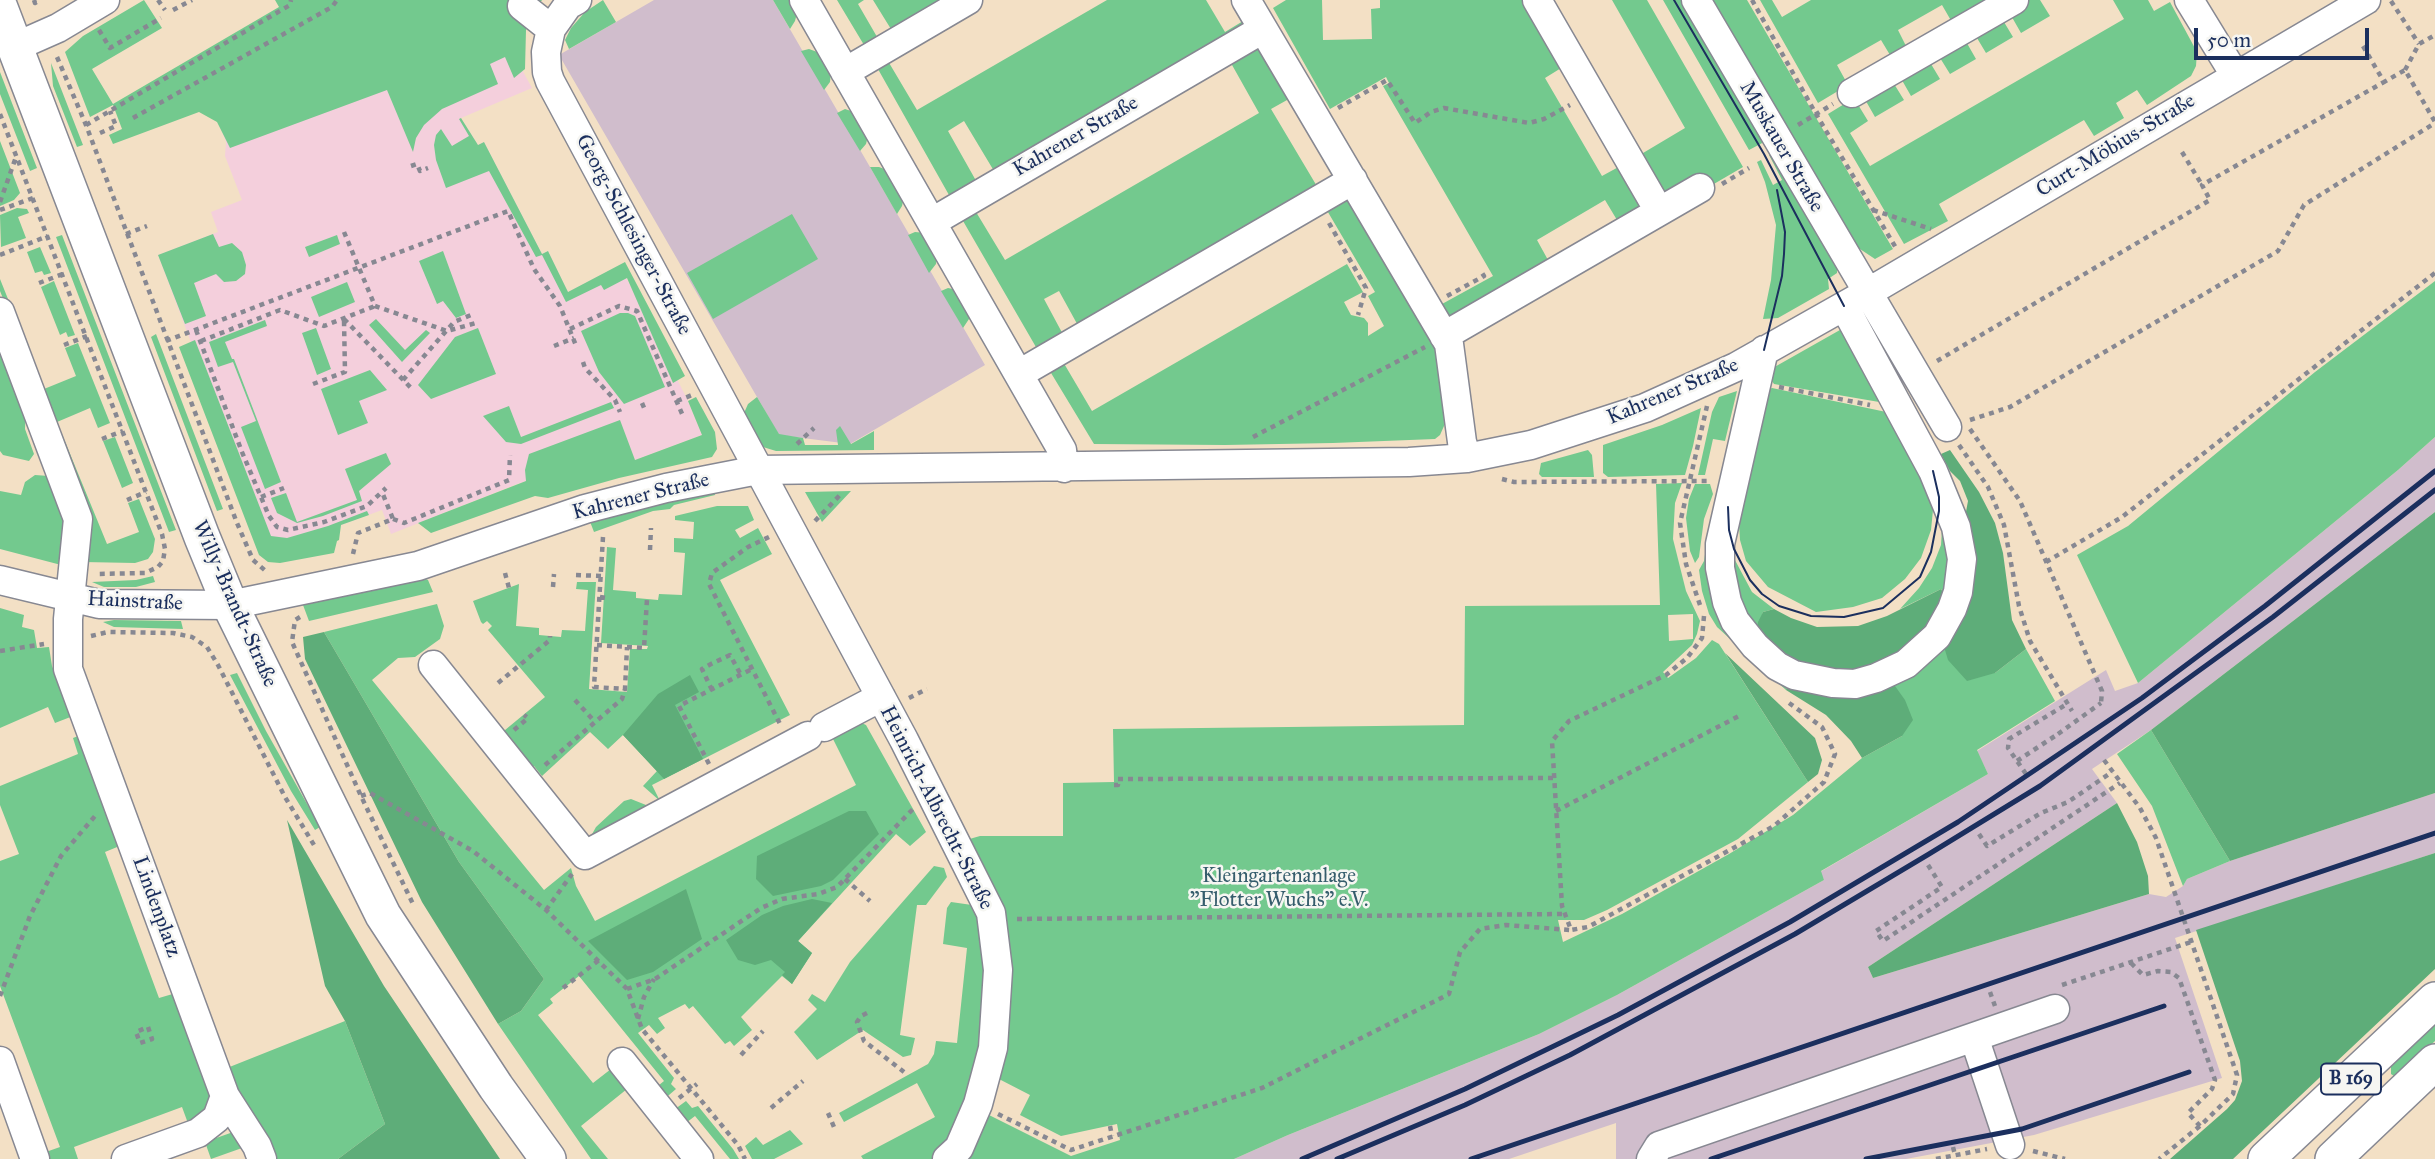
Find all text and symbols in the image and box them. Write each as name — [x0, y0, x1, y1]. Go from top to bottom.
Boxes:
scale bar — [2197, 14, 2372, 58]
text: 50 m — [2207, 27, 2251, 53]
street label: Muskauer Straße — [1733, 77, 1829, 217]
street label: Curt-Möbius-Straße — [2032, 89, 2200, 203]
street label: Kahrener Straße — [1009, 91, 1143, 183]
street label: Georg-Schlesinger-Straße — [569, 130, 697, 340]
street label: Kahrener Straße — [1604, 353, 1742, 431]
street label: Kahrener Straße — [570, 468, 712, 526]
street label: Willy-Brandt-Straße — [186, 517, 282, 691]
street label: Hainstraße — [87, 587, 183, 617]
street label: Heinrich-Albrecht-Straße — [874, 702, 998, 914]
street label: Lindenplatz — [126, 853, 186, 961]
park label: Kleingartenanlage "Flotter Wuchs" e.V. — [1190, 864, 1368, 914]
road number: B 169 — [2321, 1064, 2381, 1094]

